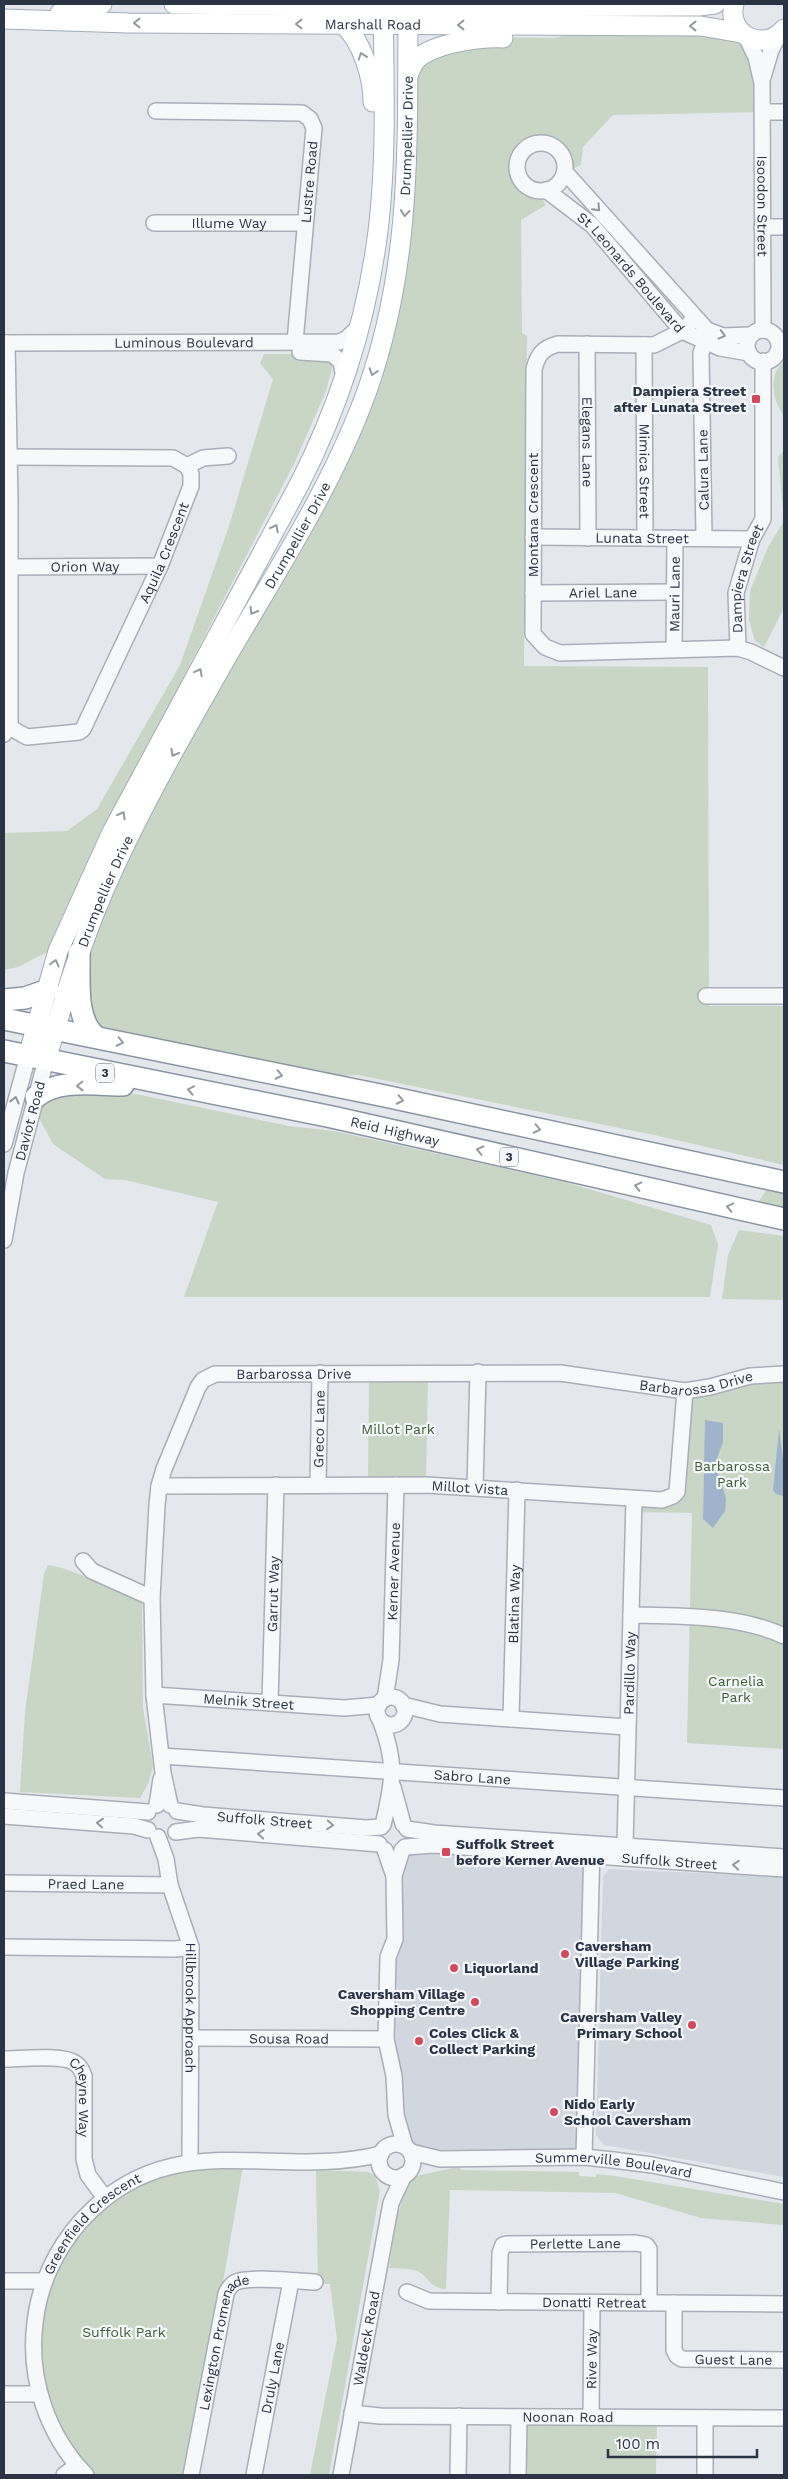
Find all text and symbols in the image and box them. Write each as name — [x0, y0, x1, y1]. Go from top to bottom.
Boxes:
street label: Marshall Road — [325, 16, 421, 33]
one-way arrow — [133, 18, 140, 28]
one-way arrow — [295, 19, 303, 29]
one-way arrow — [456, 20, 464, 30]
one-way arrow — [689, 21, 696, 31]
one-way arrow — [358, 52, 368, 61]
street label: Drumpellier Drive — [397, 76, 416, 196]
street label: Lustre Road — [297, 140, 321, 224]
street label: Isoodon Street — [754, 155, 771, 257]
one-way arrow — [591, 202, 600, 211]
one-way arrow — [399, 209, 410, 217]
street label: St Leonards Boulevard — [574, 209, 688, 336]
street label: Illume Way — [192, 215, 267, 231]
one-way arrow — [718, 329, 726, 340]
street label: Luminous Boulevard — [114, 334, 254, 351]
one-way arrow — [368, 367, 378, 376]
place label: Dampiera Street after Lunata Street — [613, 383, 746, 415]
marker: Dampiera Street after Lunata Street — [750, 393, 762, 405]
street label: Elegans Lane — [579, 397, 596, 487]
street label: Mimica Street — [636, 423, 653, 519]
street label: Calura Lane — [694, 429, 712, 511]
street label: Montana Crescent — [525, 453, 541, 577]
street label: Drumpellier Drive — [261, 479, 334, 592]
street label: Aquila Crescent — [136, 500, 192, 606]
street label: Dampiera Street — [728, 521, 767, 633]
one-way arrow — [269, 524, 279, 533]
street label: Lunata Street — [595, 530, 689, 546]
street label: Mauri Lane — [666, 556, 683, 632]
street label: Orion Way — [50, 558, 120, 575]
street label: Ariel Lane — [569, 584, 637, 601]
one-way arrow — [250, 605, 260, 614]
one-way arrow — [193, 668, 203, 677]
one-way arrow — [170, 747, 180, 756]
one-way arrow — [115, 811, 125, 820]
street label: Drumpellier Drive — [74, 833, 136, 949]
one-way arrow — [50, 959, 60, 967]
one-way arrow — [116, 1036, 124, 1047]
road number: 3 — [96, 1064, 114, 1082]
one-way arrow — [275, 1069, 284, 1079]
street label: Daviot Road — [12, 1079, 48, 1163]
one-way arrow — [76, 1081, 84, 1091]
one-way arrow — [186, 1085, 195, 1095]
one-way arrow — [396, 1094, 405, 1104]
one-way arrow — [9, 1095, 20, 1104]
street label: Reid Highway — [349, 1113, 442, 1149]
one-way arrow — [532, 1123, 541, 1134]
one-way arrow — [475, 1145, 484, 1156]
road number: 3 — [500, 1148, 518, 1166]
one-way arrow — [634, 1181, 643, 1192]
one-way arrow — [725, 1202, 734, 1213]
street label: Barbarossa Drive — [236, 1366, 352, 1382]
street label: Barbarossa Drive — [638, 1368, 755, 1399]
street label: Greco Lane — [310, 1390, 328, 1468]
park label: Millot Park — [361, 1421, 435, 1437]
park label: Barbarossa Park — [694, 1458, 770, 1490]
street label: Millot Vista — [431, 1477, 509, 1498]
street label: Kerner Avenue — [384, 1522, 403, 1621]
street label: Garrut Way — [264, 1555, 282, 1632]
street label: Blatina Way — [505, 1564, 523, 1644]
street label: Pardillo Way — [620, 1630, 639, 1715]
park label: Carnelia Park — [708, 1673, 764, 1705]
street label: Melnik Street — [203, 1690, 295, 1713]
street label: Sabro Lane — [433, 1766, 511, 1788]
street label: Suffolk Street — [216, 1808, 313, 1832]
one-way arrow — [96, 1818, 104, 1829]
one-way arrow — [326, 1819, 334, 1830]
one-way arrow — [257, 1829, 265, 1840]
place label: Suffolk Street before Kerner Avenue — [456, 1836, 605, 1868]
marker: Suffolk Street before Kerner Avenue — [440, 1846, 452, 1858]
street label: Suffolk Street — [621, 1850, 718, 1872]
one-way arrow — [731, 1860, 739, 1871]
street label: Praed Lane — [48, 1876, 124, 1892]
place label: Caversham Village Parking — [575, 1938, 679, 1970]
street label: Hillbrook Approach — [182, 1942, 199, 2073]
marker: Caversham Village Parking — [559, 1948, 571, 1960]
place label: Liquorland — [464, 1960, 539, 1976]
marker: Liquorland — [448, 1962, 460, 1974]
place label: Caversham Village Shopping Centre — [338, 1986, 465, 2018]
marker: Caversham Village Shopping Centre — [469, 1996, 481, 2008]
place label: Caversham Valley Primary School — [560, 2009, 682, 2041]
marker: Caversham Valley Primary School — [686, 2019, 698, 2031]
place label: Coles Click & Collect Parking — [429, 2025, 535, 2057]
street label: Sousa Road — [249, 2030, 329, 2047]
marker: Coles Click & Collect Parking — [413, 2035, 425, 2047]
street label: Cheyne Way — [66, 2054, 92, 2138]
place label: Nido Early School Caversham — [564, 2096, 691, 2128]
marker: Nido Early School Caversham — [548, 2106, 560, 2118]
street label: Summerville Boulevard — [535, 2149, 694, 2181]
street label: Greenfield Crescent — [40, 2170, 143, 2277]
street label: Perlette Lane — [530, 2235, 621, 2252]
street label: Lexington Promenade — [196, 2271, 250, 2412]
street label: Waldeck Road — [350, 2289, 383, 2387]
street label: Donatti Retreat — [542, 2294, 646, 2311]
park label: Suffolk Park — [82, 2324, 166, 2340]
street label: Rive Way — [583, 2328, 600, 2389]
street label: Druly Lane — [258, 2340, 287, 2415]
street label: Guest Lane — [694, 2351, 773, 2368]
street label: Noonan Road — [522, 2409, 614, 2425]
scale bar — [608, 2426, 757, 2458]
text: 100 m — [616, 2435, 660, 2453]

